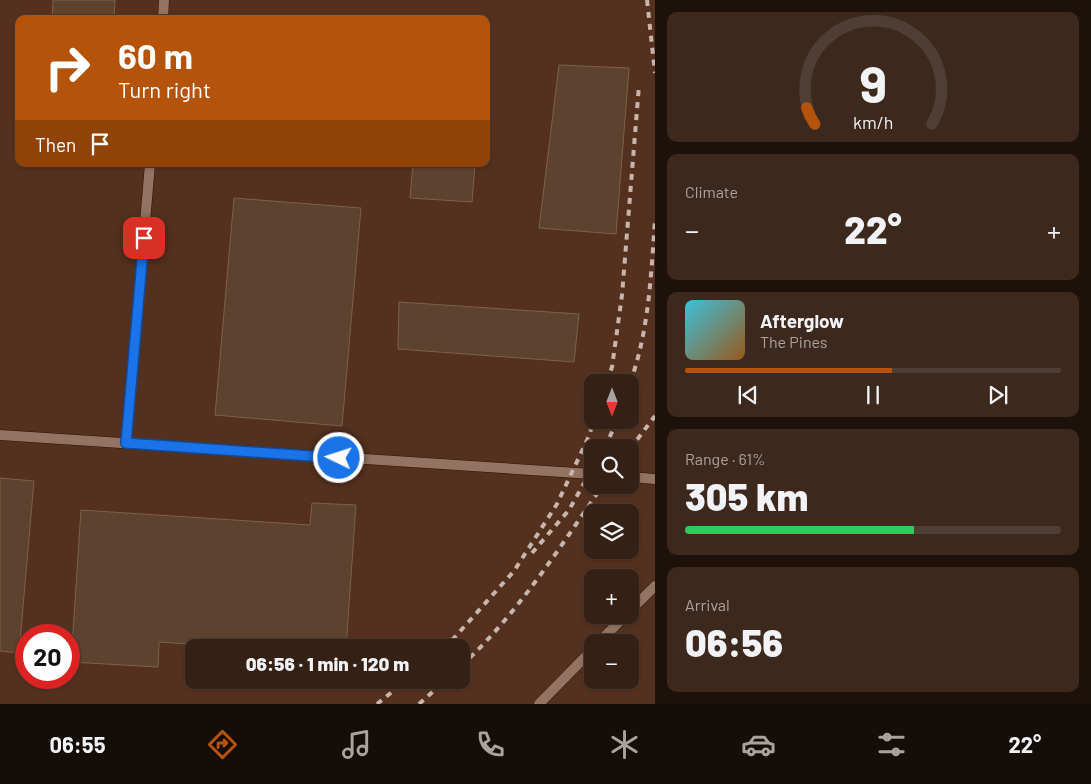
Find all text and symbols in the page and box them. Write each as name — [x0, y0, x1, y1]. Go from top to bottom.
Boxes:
text: 60 m — [118, 34, 193, 76]
icon: right — [35, 35, 100, 100]
text: 9 — [859, 51, 887, 113]
text: Turn right — [118, 76, 211, 102]
text: km/h — [853, 111, 893, 133]
icon: arrive — [86, 130, 114, 158]
text: Then — [35, 133, 76, 156]
text: Climate — [685, 182, 738, 201]
text: 22° — [844, 206, 902, 252]
text: − — [685, 213, 699, 247]
text: + — [1047, 213, 1061, 247]
pin — [123, 217, 165, 259]
icon: arrive — [130, 224, 158, 252]
text: Afterglow — [760, 309, 844, 332]
text: The Pines — [760, 332, 828, 351]
north arrow — [584, 374, 639, 429]
map controls — [584, 374, 639, 689]
icon: previous — [734, 381, 762, 409]
icon: pause — [859, 381, 887, 409]
icon: next — [984, 381, 1012, 409]
position arrow — [312, 431, 364, 483]
button: search — [584, 439, 639, 494]
text: Range · 61% — [685, 449, 766, 468]
text: 305 km — [685, 473, 809, 519]
button: layers — [584, 504, 639, 559]
button: + — [584, 569, 639, 624]
text: Arrival — [685, 595, 730, 614]
text: 06:56 — [685, 619, 783, 665]
speed limit sign: 20 — [15, 624, 80, 689]
button: − — [584, 634, 639, 689]
text: 06:56 · 1 min · 120 m — [246, 652, 409, 675]
icon: directions — [205, 727, 240, 762]
icon: music — [339, 727, 374, 762]
icon: phone — [473, 727, 508, 762]
icon: climate — [607, 727, 642, 762]
icon: car — [741, 727, 776, 762]
icon: filters — [874, 727, 909, 762]
text: 06:55 — [49, 731, 106, 757]
text: 22° — [1008, 731, 1041, 757]

